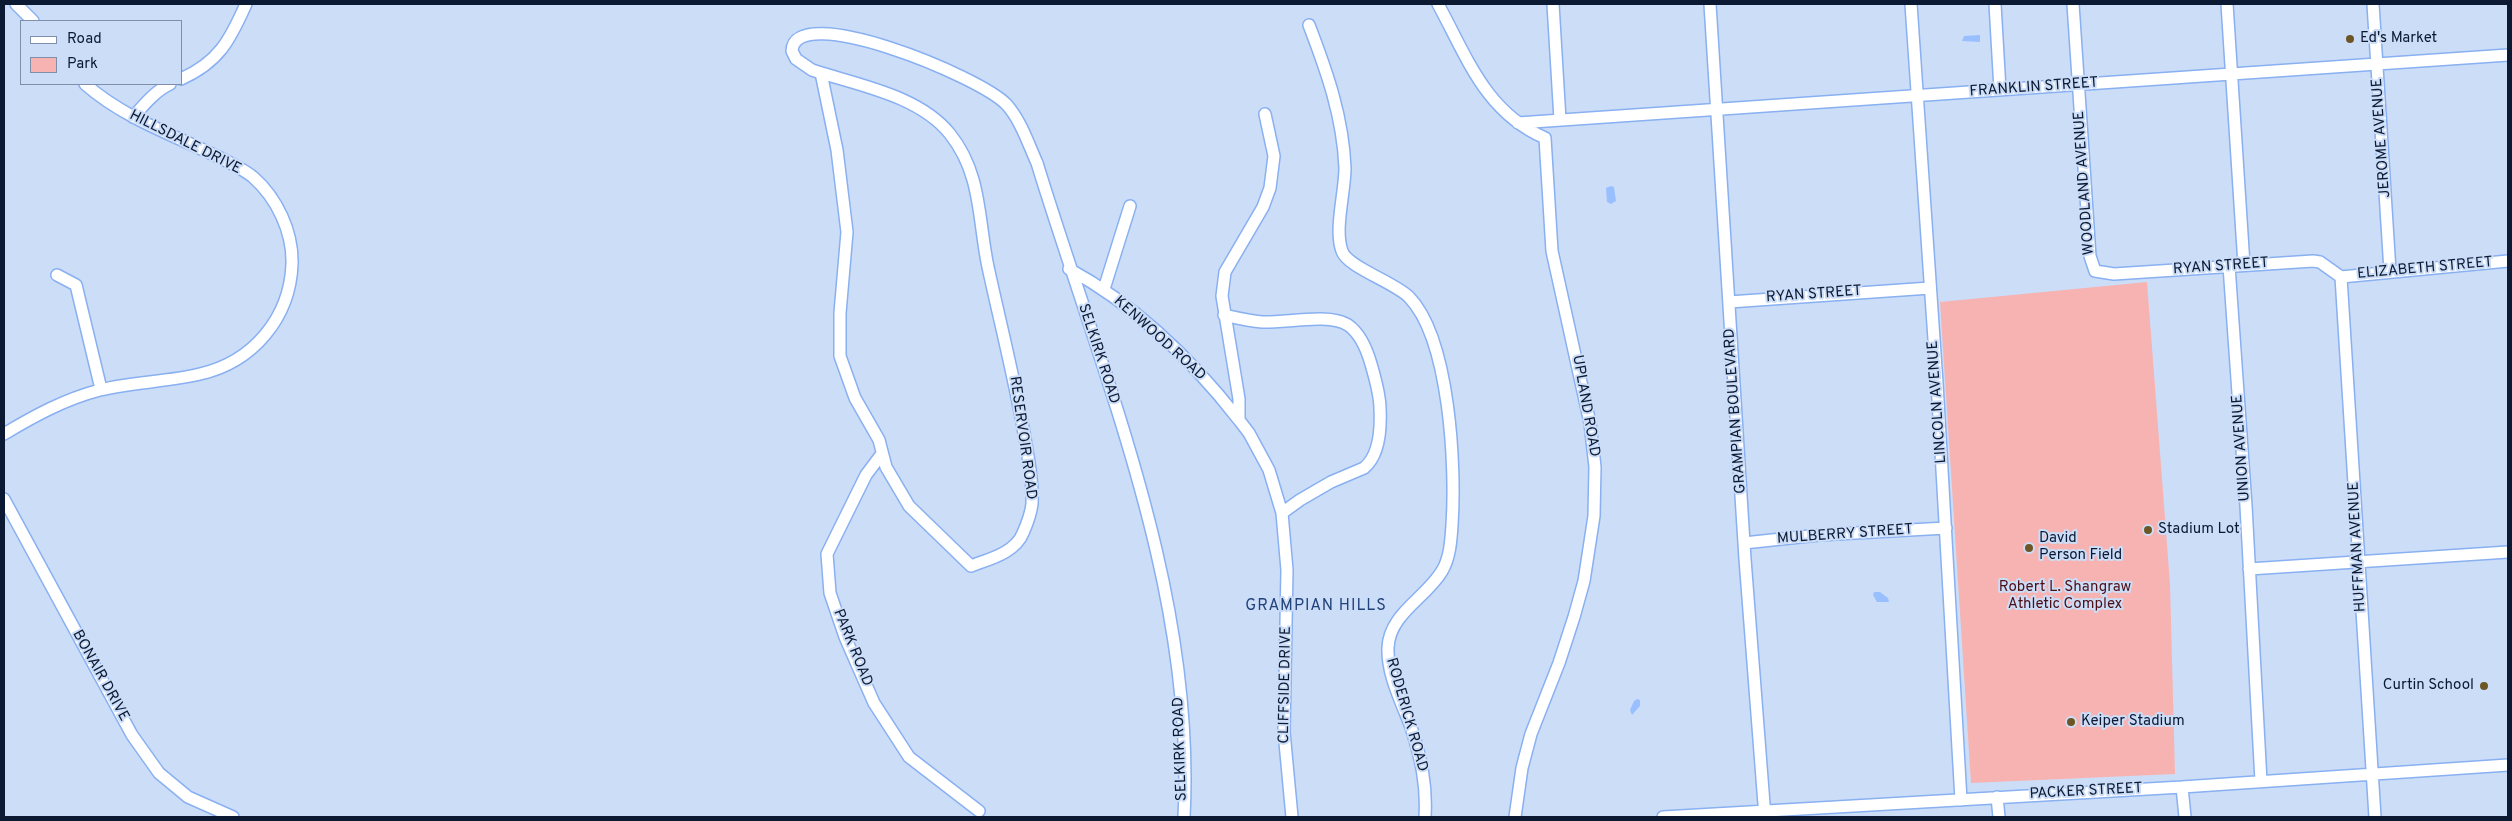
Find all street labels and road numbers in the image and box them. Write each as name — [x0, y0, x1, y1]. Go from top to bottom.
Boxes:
street label: FRANKLIN STREET — [1969, 75, 2099, 101]
street label: JEROME AVENUE — [2369, 78, 2395, 198]
street label: HILLSDALE DRIVE — [126, 107, 244, 179]
street label: WOODLAND AVENUE — [2071, 110, 2099, 256]
street label: ELIZABETH STREET — [2356, 254, 2494, 284]
street label: RYAN STREET — [2172, 255, 2270, 279]
street label: RYAN STREET — [1765, 283, 1863, 307]
street label: KENWOOD ROAD — [1109, 293, 1209, 385]
street label: SELKIRK ROAD — [1073, 302, 1123, 406]
street label: GRAMPIAN BOULEVARD — [1721, 328, 1751, 494]
street label: LINCOLN AVENUE — [1925, 340, 1951, 464]
street label: UPLAND ROAD — [1567, 354, 1603, 458]
street label: RESERVOIR ROAD — [1004, 375, 1040, 501]
street label: UNION AVENUE — [2229, 394, 2255, 502]
street label: HUFFMAN AVENUE — [2346, 481, 2370, 613]
street label: MULBERRY STREET — [1776, 521, 1914, 549]
street label: PARK ROAD — [828, 607, 876, 689]
street label: CLIFFSIDE DRIVE — [1276, 626, 1296, 744]
street label: BONAIR DRIVE — [68, 627, 132, 725]
street label: RODERICK ROAD — [1381, 656, 1431, 774]
street label: SELKIRK ROAD — [1170, 697, 1192, 801]
street label: PACKER STREET — [2029, 780, 2143, 804]

